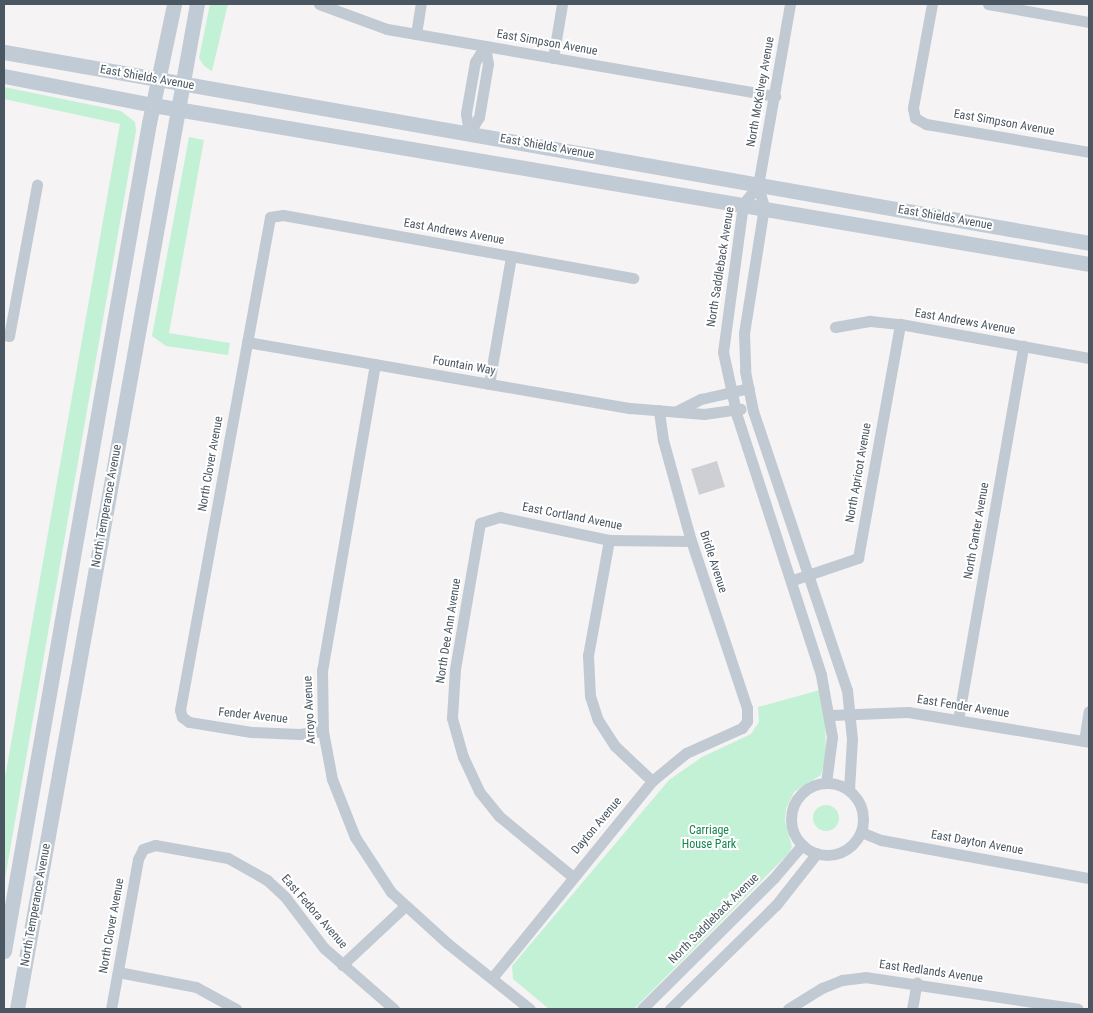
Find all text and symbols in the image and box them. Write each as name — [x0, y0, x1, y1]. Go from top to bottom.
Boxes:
street label: East Simpson Avenue — [496, 27, 598, 59]
street label: North McKelvey Avenue — [744, 36, 778, 148]
street label: East Shields Avenue — [99, 63, 195, 93]
street label: East Simpson Avenue — [953, 107, 1055, 139]
street label: East Shields Avenue — [499, 132, 595, 162]
street label: East Shields Avenue — [897, 203, 993, 233]
street label: North Saddleback Avenue — [704, 206, 738, 328]
street label: East Andrews Avenue — [403, 216, 505, 248]
street label: East Andrews Avenue — [914, 306, 1016, 338]
street label: Fountain Way — [431, 353, 497, 379]
street label: North Clover Avenue — [196, 415, 226, 513]
street label: North Apricot Avenue — [843, 422, 875, 524]
street label: North Temperance Avenue — [89, 443, 125, 569]
street label: North Canter Avenue — [961, 481, 993, 581]
street label: East Cortland Avenue — [521, 500, 623, 534]
street label: Bridle Avenue — [696, 529, 730, 595]
street label: North Dee Ann Avenue — [434, 577, 464, 685]
street label: Arroyo Avenue — [301, 676, 319, 744]
street label: East Fender Avenue — [916, 693, 1010, 721]
street label: Fender Avenue — [218, 705, 288, 727]
street label: Dayton Avenue — [569, 795, 625, 857]
park label: Carriage House Park — [682, 824, 736, 852]
street label: East Dayton Avenue — [930, 828, 1024, 858]
street label: North Temperance Avenue — [18, 842, 54, 968]
street label: North Saddleback Avenue — [666, 871, 762, 967]
street label: East Fedora Avenue — [278, 872, 350, 952]
street label: North Clover Avenue — [97, 877, 127, 975]
street label: East Redlands Avenue — [878, 958, 984, 986]

